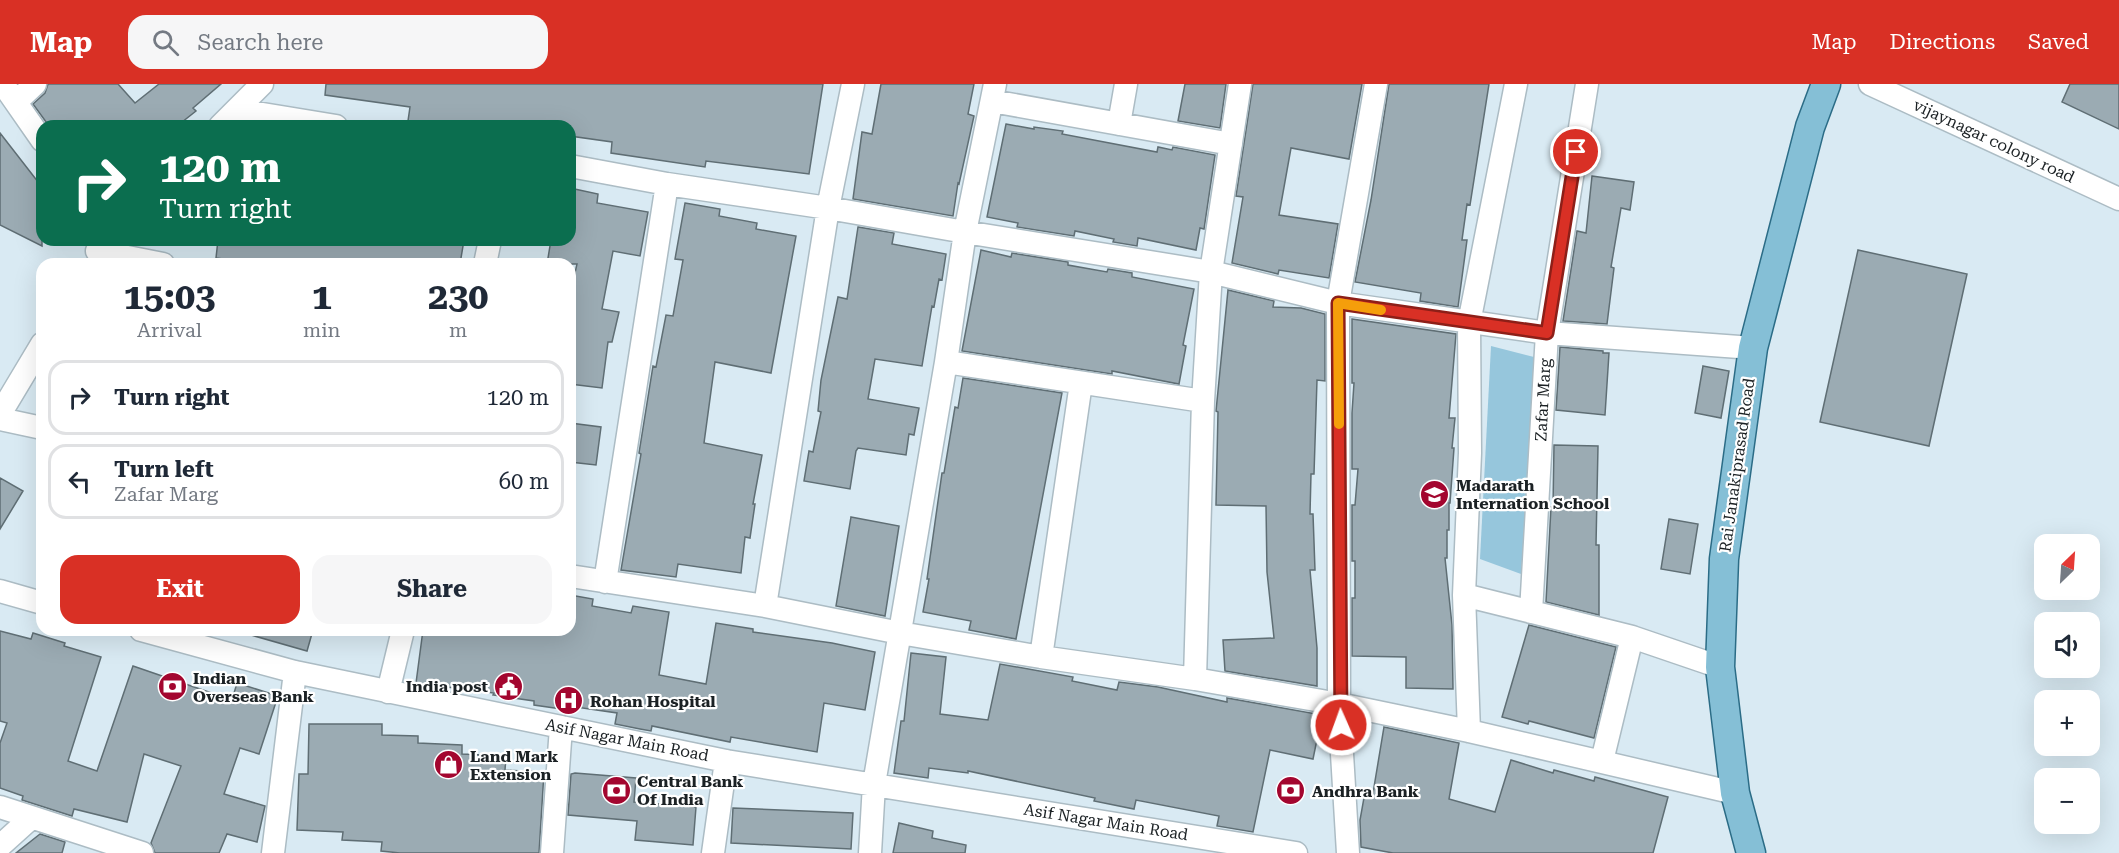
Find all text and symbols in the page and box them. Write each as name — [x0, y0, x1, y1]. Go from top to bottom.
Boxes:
search box — [128, 15, 548, 69]
text: Map — [30, 26, 92, 59]
icon: search — [149, 26, 182, 59]
text: Search here — [197, 30, 323, 55]
text: Map — [1812, 30, 1856, 54]
text: Directions — [1889, 30, 1995, 54]
text: Saved — [2028, 30, 2089, 54]
street label: vijaynagar colony road — [1910, 95, 2078, 187]
pin — [1550, 126, 1601, 177]
icon: arrive — [1559, 135, 1592, 168]
text: 120 m — [159, 143, 281, 192]
icon: right — [60, 144, 138, 222]
text: Turn right — [159, 193, 292, 225]
text: 15:03 — [124, 276, 215, 318]
text: 1 — [312, 276, 332, 318]
text: 230 — [428, 276, 488, 318]
text: Arrival — [137, 318, 202, 342]
text: min — [303, 318, 340, 342]
text: m — [449, 318, 467, 342]
street label: Zafar Marg — [1531, 357, 1555, 442]
street label: Rai Janakiprasad Road — [1715, 377, 1759, 553]
icon: right — [63, 381, 96, 414]
text: Turn right — [114, 385, 229, 410]
text: 120 m — [486, 385, 549, 410]
text: Turn left — [114, 457, 214, 482]
icon: left — [63, 465, 96, 498]
text: 60 m — [499, 469, 549, 494]
place label: Madarath Internation School — [1456, 476, 1610, 513]
school or university icon: Madarath Internation School — [1419, 478, 1451, 510]
text: Zafar Marg — [114, 482, 218, 506]
north arrow — [2034, 534, 2100, 600]
map controls — [2034, 534, 2100, 834]
button: Exit — [60, 555, 300, 624]
button: Share — [312, 555, 552, 624]
button: sound — [2034, 612, 2100, 678]
place label: Indian Overseas Bank — [193, 669, 314, 706]
public building icon: India post — [493, 670, 525, 702]
bank icon: Indian Overseas Bank — [156, 671, 188, 703]
place label: India post — [406, 677, 488, 696]
hospital icon: Rohan Hospital — [553, 685, 585, 717]
button: + — [2034, 690, 2100, 756]
place label: Rohan Hospital — [590, 692, 716, 711]
position arrow — [1309, 693, 1373, 757]
street label: Asif Nagar Main Road — [544, 715, 710, 765]
place label: Land Mark Extension — [470, 747, 558, 784]
shop icon: Land Mark Extension — [433, 749, 465, 781]
button: − — [2034, 768, 2100, 834]
place label: Central Bank Of India — [637, 772, 743, 809]
bank icon: Central Bank Of India — [600, 774, 632, 806]
bank icon: Andhra Bank — [1275, 775, 1307, 807]
place label: Andhra Bank — [1312, 782, 1419, 801]
street label: Asif Nagar Main Road — [1022, 800, 1190, 844]

